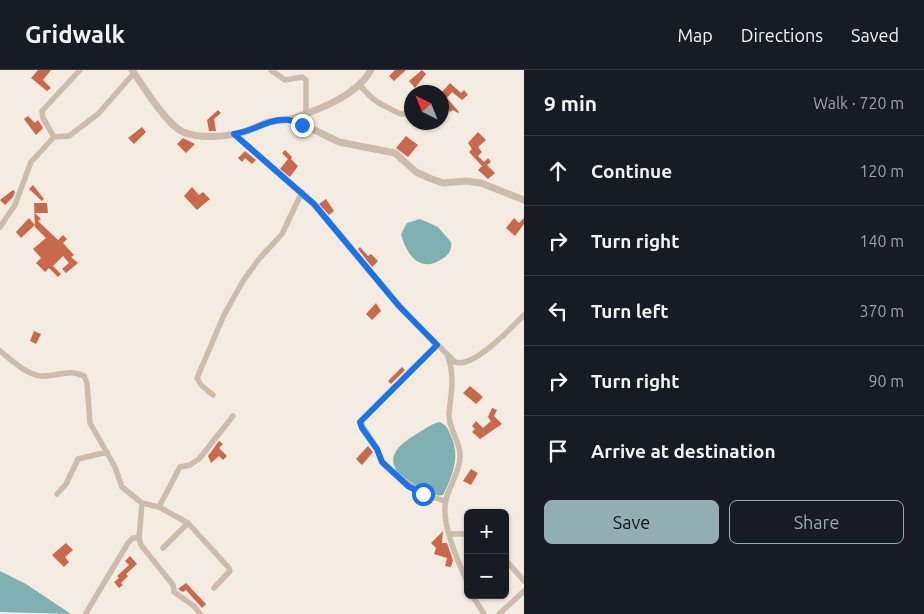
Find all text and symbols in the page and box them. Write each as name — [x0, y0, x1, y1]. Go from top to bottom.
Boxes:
text: Gridwalk — [25, 21, 125, 48]
text: Map — [677, 25, 713, 45]
text: Directions — [741, 25, 823, 45]
text: Saved — [851, 25, 899, 45]
north arrow — [404, 85, 449, 130]
text: 9 min — [544, 91, 597, 115]
text: Walk · 720 m — [813, 94, 904, 112]
route end — [291, 114, 314, 137]
icon: ahead — [544, 157, 572, 185]
text: Continue — [591, 160, 672, 182]
text: 120 m — [859, 162, 904, 180]
icon: right — [544, 227, 572, 255]
text: Turn right — [591, 230, 679, 252]
text: 140 m — [859, 232, 904, 250]
icon: left — [544, 297, 572, 325]
text: Turn left — [591, 300, 669, 322]
text: 370 m — [859, 302, 904, 320]
icon: right — [544, 367, 572, 395]
text: Turn right — [591, 370, 679, 392]
text: 90 m — [868, 372, 904, 390]
icon: arrive — [544, 437, 572, 465]
text: Arrive at destination — [591, 440, 776, 462]
route start — [412, 483, 435, 506]
button: Save — [544, 500, 719, 544]
button: Share — [729, 500, 904, 544]
map controls — [464, 509, 509, 599]
button: + — [464, 509, 509, 554]
button: − — [464, 554, 509, 599]

